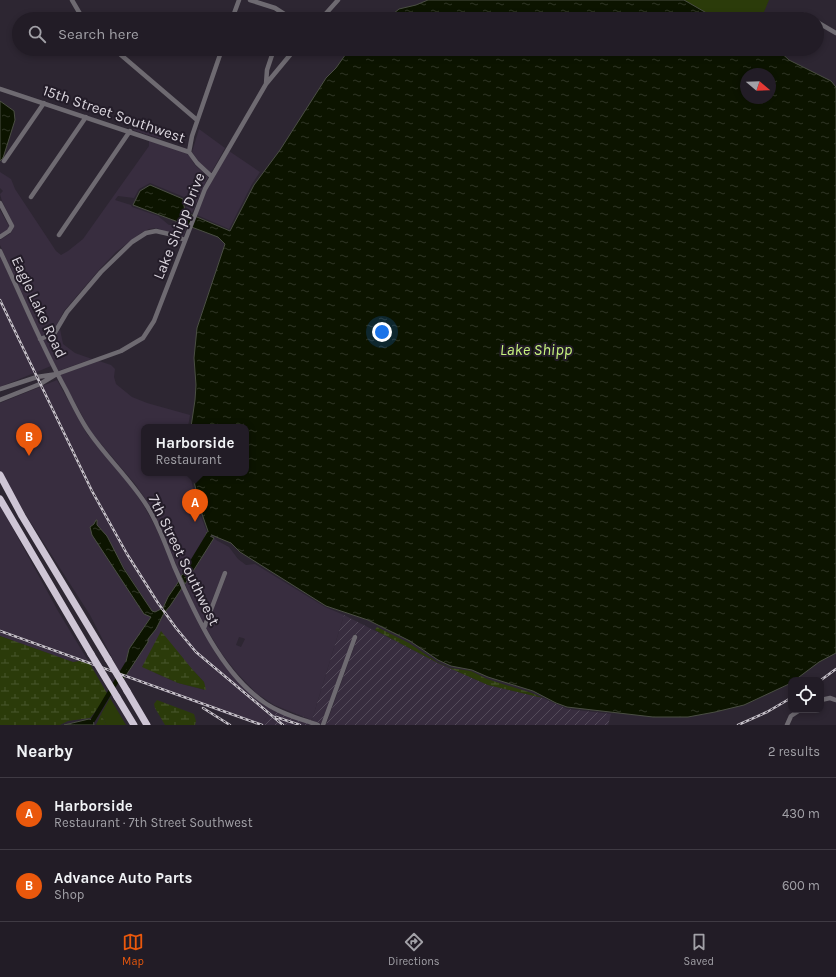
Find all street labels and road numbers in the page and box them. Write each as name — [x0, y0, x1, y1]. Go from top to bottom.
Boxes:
street label: 15th Street Southwest — [40, 81, 188, 147]
street label: Lake Shipp Drive — [149, 170, 209, 282]
street label: Eagle Lake Road — [8, 253, 70, 361]
street label: 7th Street Southwest — [145, 492, 224, 629]

